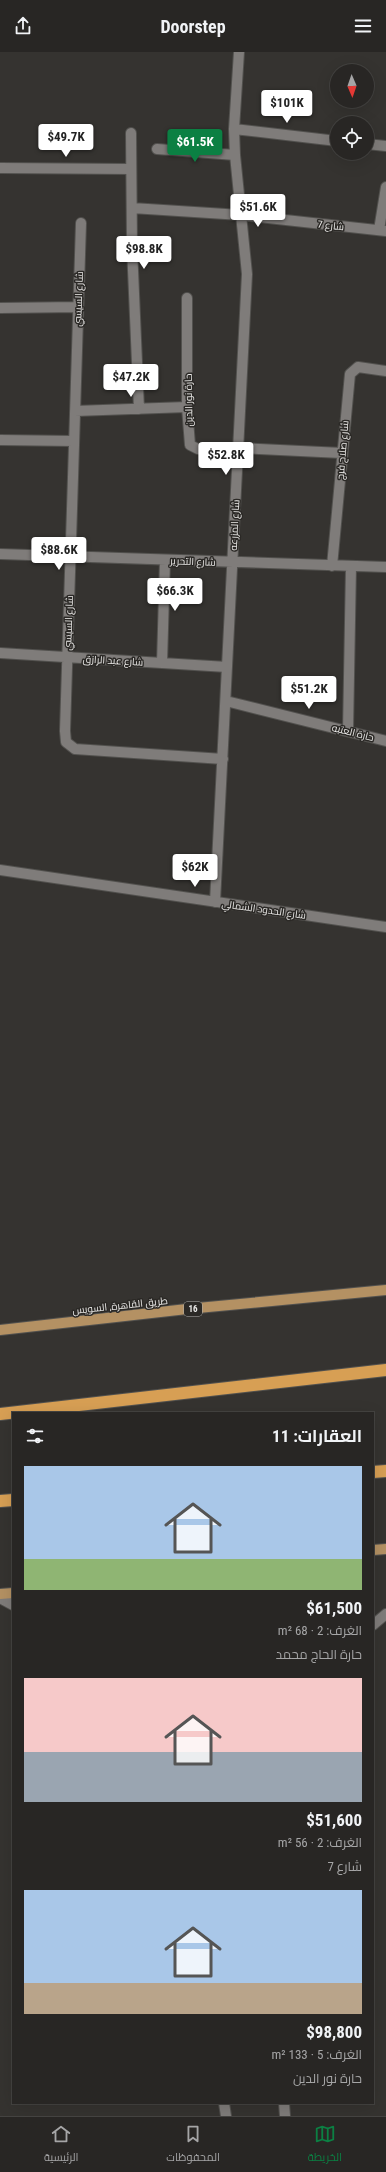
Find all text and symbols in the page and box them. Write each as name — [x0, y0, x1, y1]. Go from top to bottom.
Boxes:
icon: share — [12, 15, 34, 37]
icon: menu — [352, 15, 374, 37]
text: Doorstep — [160, 16, 226, 37]
north arrow — [330, 64, 374, 108]
map controls — [330, 64, 374, 160]
pin: $101K — [259, 90, 315, 124]
text: $101K — [270, 95, 304, 110]
button: locate — [330, 116, 374, 160]
pin: $49.7K — [33, 124, 99, 158]
text: $49.7K — [47, 129, 85, 144]
pin: $61.5K — [162, 129, 228, 163]
text: $61.5K — [176, 134, 214, 149]
pin: $51.6K — [225, 194, 291, 228]
text: $51.6K — [239, 199, 277, 214]
street label: شارع 7 — [317, 219, 345, 233]
pin: $98.8K — [111, 236, 177, 270]
text: $98.8K — [125, 241, 163, 256]
street label: شارع السيسي — [72, 271, 87, 327]
pin: $47.2K — [98, 364, 164, 398]
text: $47.2K — [112, 369, 150, 384]
street label: حارة نور الدين — [183, 373, 195, 427]
street label: شارع صلاح فرج — [334, 420, 352, 480]
pin: $52.8K — [193, 442, 259, 476]
text: $52.8K — [207, 447, 245, 462]
street label: شارع المزرعه — [228, 499, 242, 551]
pin: $88.6K — [26, 537, 92, 571]
text: $88.6K — [40, 542, 78, 557]
street label: شارع التحرير — [169, 555, 216, 569]
pin: $66.3K — [142, 578, 208, 612]
text: $66.3K — [156, 583, 194, 598]
street label: شارع السيسي — [62, 595, 77, 651]
street label: شارع عبد الرازق — [82, 653, 144, 669]
pin: $51.2K — [276, 676, 342, 710]
text: $51.2K — [290, 681, 328, 696]
street label: حارة العتبه — [331, 722, 375, 743]
pin: $62K — [171, 854, 219, 888]
text: $62K — [182, 859, 208, 874]
street label: شارع الحدود الشمالي — [221, 898, 307, 923]
street label: طريق القاهرة, السويس — [72, 1295, 168, 1317]
road number: 16 — [184, 1302, 202, 1316]
icon: filters — [24, 1425, 46, 1447]
text: العقارات: 11 — [272, 1426, 362, 1446]
icon: home — [157, 1492, 229, 1564]
text: $61,500 — [306, 1598, 362, 1618]
text: الغرف: 2 · 68 m² — [278, 1623, 362, 1638]
text: حارة الحاج محمد — [276, 1647, 362, 1662]
icon: home — [157, 1704, 229, 1776]
text: $51,600 — [306, 1810, 362, 1830]
text: الغرف: 2 · 56 m² — [278, 1835, 362, 1850]
text: شارع 7 — [327, 1859, 362, 1874]
icon: home — [157, 1916, 229, 1988]
text: $98,800 — [306, 2022, 362, 2042]
text: الغرف: 5 · 133 m² — [271, 2047, 362, 2062]
text: حارة نور الدين — [293, 2071, 362, 2086]
tab: الرئيسية — [44, 2123, 78, 2167]
tab: المحفوظات — [166, 2123, 220, 2167]
tab: الخريطة — [308, 2123, 342, 2167]

